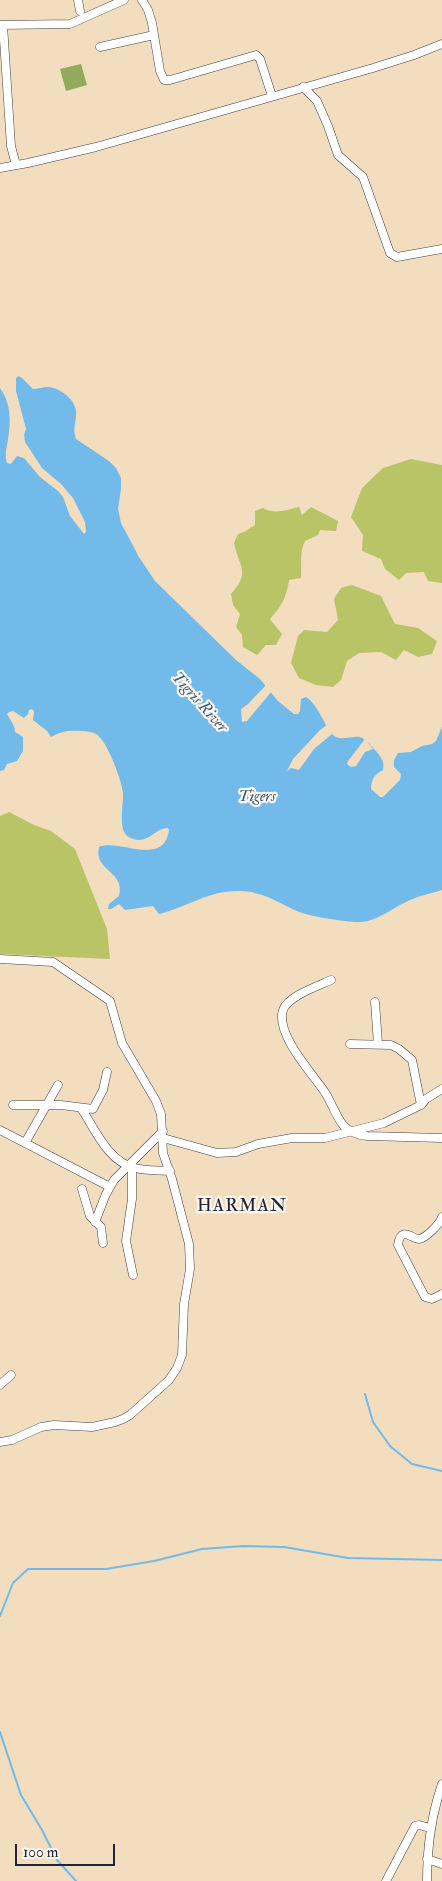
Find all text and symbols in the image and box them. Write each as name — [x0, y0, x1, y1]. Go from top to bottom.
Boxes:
water label: Tigris River — [167, 669, 231, 737]
water label: Tigers — [238, 788, 276, 808]
district label: HARMAN — [196, 1196, 288, 1218]
scale bar — [18, 1834, 118, 1866]
text: 100 m — [23, 1843, 58, 1862]

